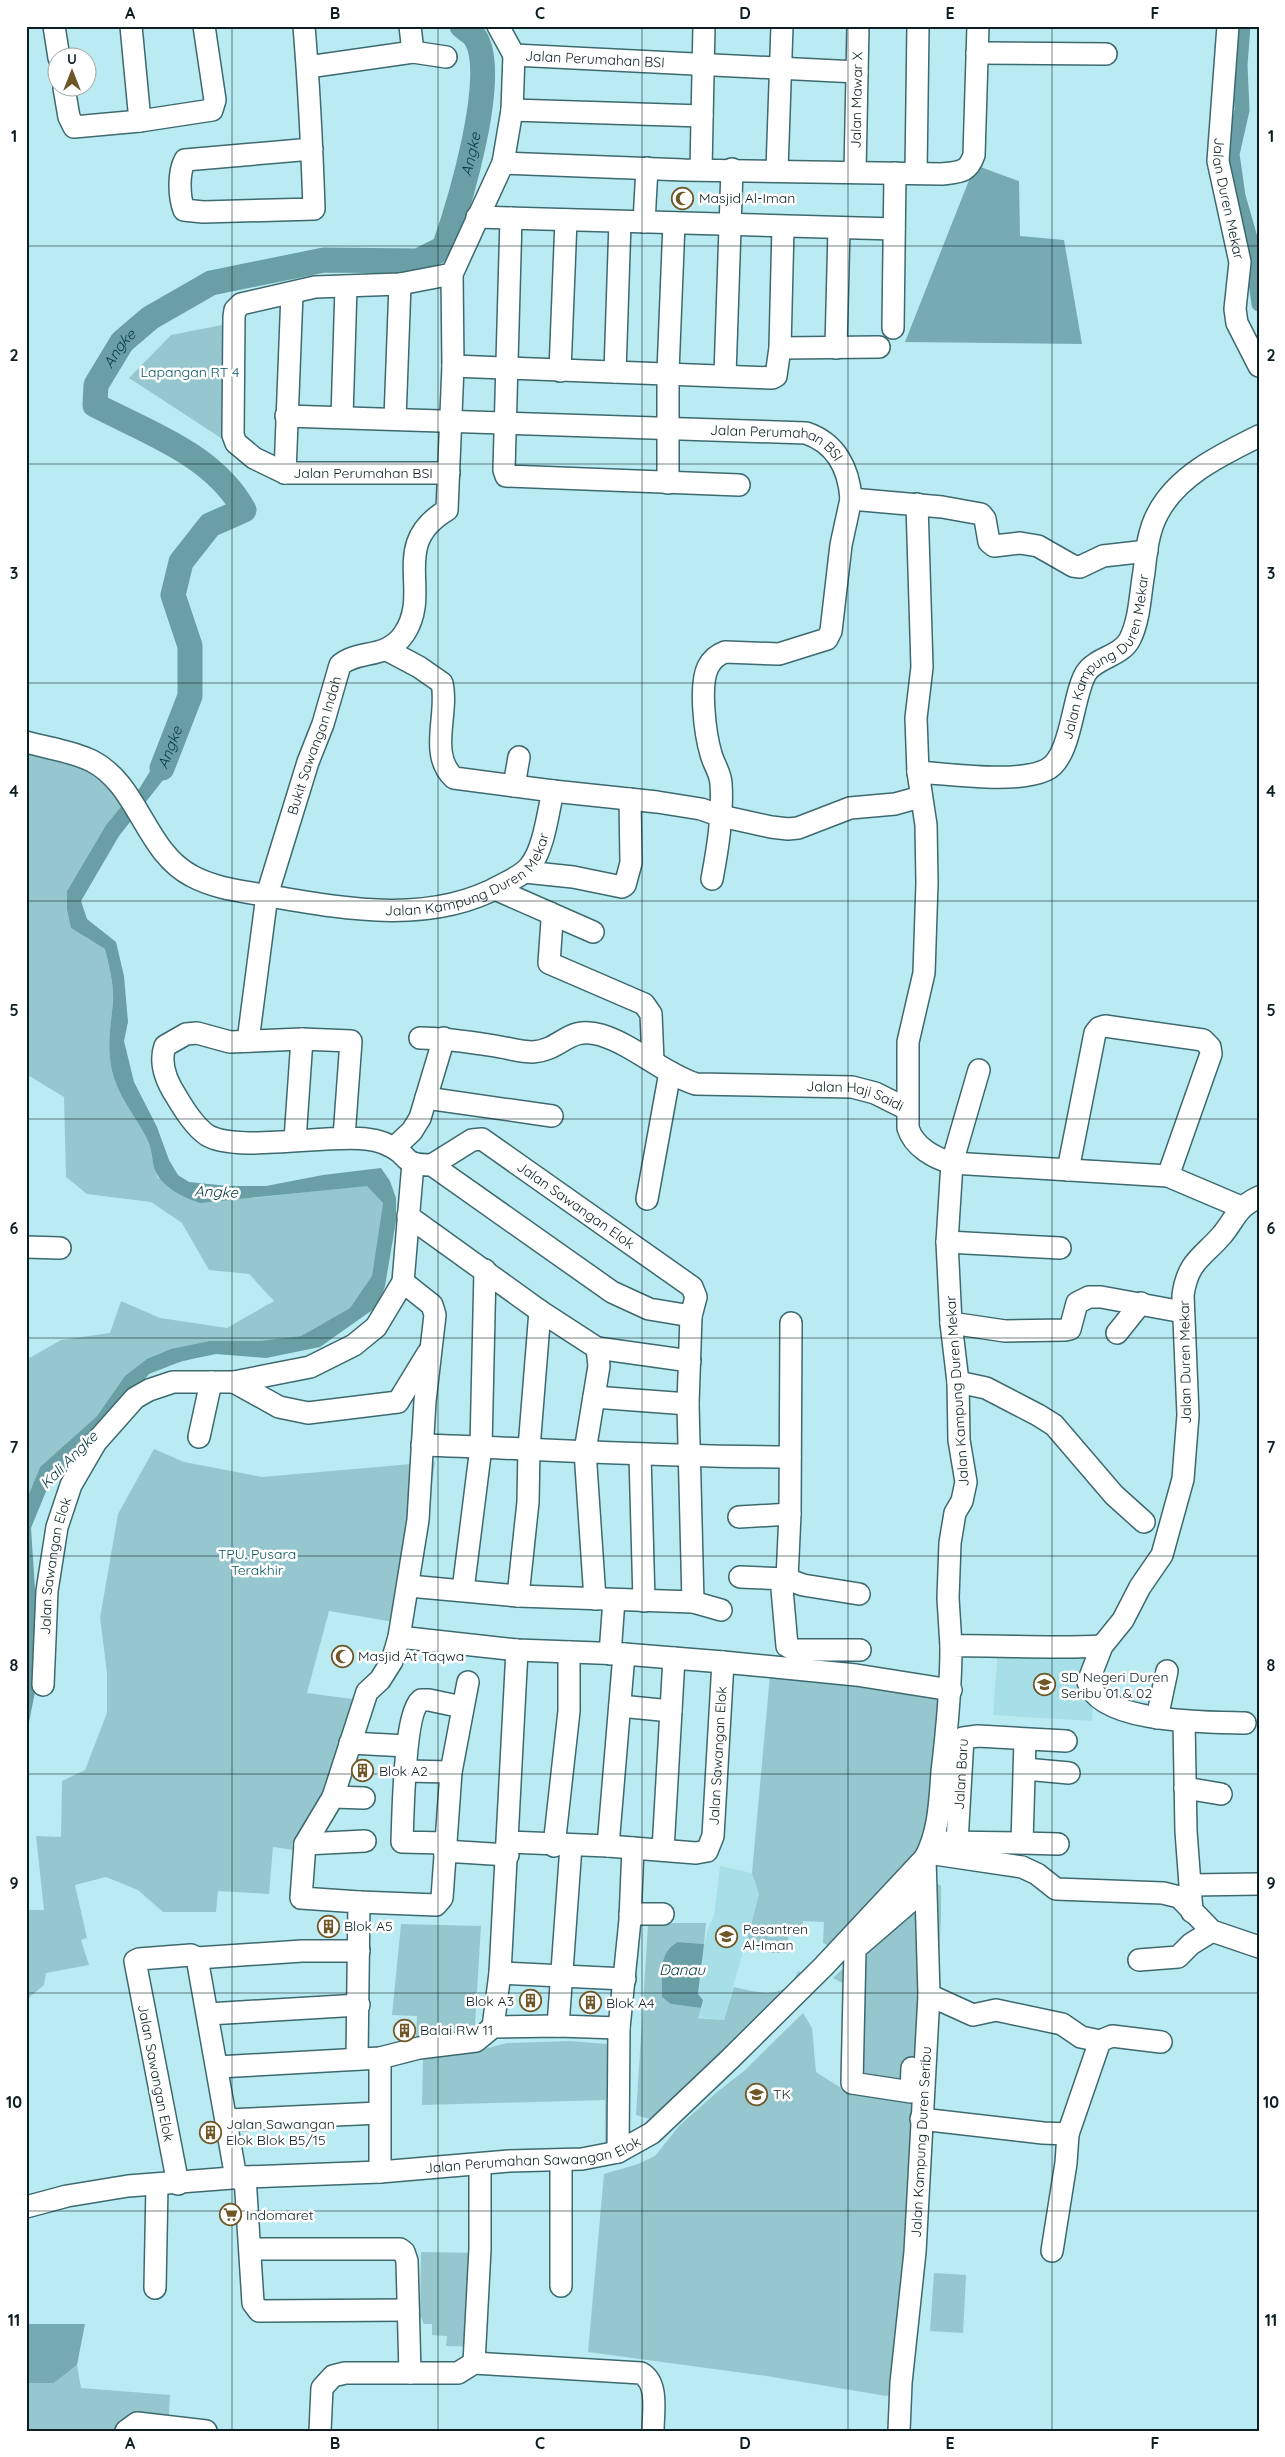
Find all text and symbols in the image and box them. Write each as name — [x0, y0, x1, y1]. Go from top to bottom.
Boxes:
text: A — [125, 3, 136, 23]
text: B — [330, 3, 340, 23]
text: C — [535, 3, 545, 23]
text: D — [739, 3, 751, 23]
text: E — [945, 3, 955, 23]
text: F — [1151, 3, 1160, 23]
street label: Jalan Perumahan BSI — [525, 47, 665, 71]
north arrow — [48, 48, 98, 98]
text: U — [67, 50, 77, 68]
street label: Jalan Mawar X — [846, 51, 866, 149]
text: 1 — [11, 126, 17, 146]
text: 1 — [1268, 126, 1274, 146]
water label: Angke — [456, 130, 485, 178]
street label: Jalan Duren Mekar — [1208, 137, 1248, 262]
mosque icon: Masjid Al-Iman — [671, 186, 695, 210]
place label: Masjid Al-Iman — [699, 189, 795, 207]
water label: Angke — [99, 324, 140, 371]
text: 2 — [9, 345, 19, 365]
text: 2 — [1266, 345, 1276, 365]
park label: Lapangan RT 4 — [141, 363, 239, 381]
street label: Jalan Perumahan BSI — [710, 421, 847, 464]
street label: Jalan Perumahan BSI — [293, 464, 433, 482]
text: 3 — [10, 563, 18, 583]
text: 3 — [1267, 563, 1275, 583]
street label: Jalan Kampung Duren Mekar — [1058, 572, 1153, 742]
street label: Bukit Sawangan Indah — [283, 674, 345, 817]
water label: Angke — [153, 723, 187, 771]
text: 4 — [9, 781, 19, 801]
text: 4 — [1266, 781, 1276, 801]
street label: Jalan Kampung Duren Mekar — [385, 830, 553, 919]
text: 5 — [9, 1000, 19, 1020]
text: 5 — [1266, 1000, 1276, 1020]
street label: Jalan Haji Saidi — [806, 1077, 907, 1115]
street label: Jalan Sawangan Elok — [514, 1158, 638, 1253]
water label: Angke — [194, 1181, 239, 1202]
text: 6 — [10, 1218, 19, 1238]
text: 6 — [1267, 1218, 1276, 1238]
street label: Jalan Kampung Duren Mekar — [941, 1294, 973, 1487]
street label: Jalan Duren Mekar — [1175, 1299, 1195, 1424]
water label: Kali Angke — [36, 1426, 102, 1492]
text: 7 — [10, 1437, 19, 1457]
text: 7 — [1267, 1437, 1276, 1457]
street label: Jalan Sawangan Elok — [36, 1495, 75, 1635]
park label: TPU. Pusara Terakhir — [218, 1545, 296, 1579]
mosque icon: Masjid At Taqwa — [330, 1644, 354, 1668]
place label: Masjid At Taqwa — [358, 1647, 464, 1665]
text: 8 — [10, 1655, 19, 1675]
text: 8 — [1267, 1655, 1276, 1675]
place label: SD Negeri Duren Seribu 01 & 02 — [1061, 1668, 1168, 1702]
school or university icon: SD Negeri Duren Seribu 01 & 02 — [1033, 1673, 1057, 1697]
street label: Jalan Sawangan Elok — [705, 1686, 731, 1826]
street label: Jalan Baru — [950, 1738, 972, 1810]
building icon: Blok A2 — [351, 1759, 375, 1783]
place label: Blok A2 — [379, 1762, 428, 1780]
text: 9 — [9, 1873, 19, 1893]
text: 9 — [1266, 1873, 1276, 1893]
building icon: Blok A5 — [316, 1914, 340, 1938]
place label: Blok A5 — [344, 1917, 393, 1935]
place label: Pesantren Al-Iman — [743, 1920, 808, 1954]
school or university icon: Pesantren Al-Iman — [715, 1925, 739, 1949]
water label: Danau — [659, 1960, 706, 1979]
building icon: Blok A3 — [518, 1989, 542, 2013]
building icon: Blok A4 — [578, 1991, 602, 2015]
place label: Blok A3 — [466, 1992, 514, 2010]
place label: Blok A4 — [606, 1994, 654, 2012]
street label: Jalan Sawangan Elok — [134, 2003, 178, 2143]
building icon: Balai RW 11 — [392, 2018, 416, 2042]
place label: Balai RW 11 — [420, 2021, 493, 2039]
street label: Jalan Kampung Duren Seribu — [907, 2046, 935, 2238]
school or university icon: TK — [745, 2082, 769, 2106]
place label: TK — [773, 2085, 791, 2103]
text: 10 — [6, 2092, 22, 2112]
text: 10 — [1263, 2092, 1279, 2112]
place label: Jalan Sawangan Elok Blok B5/15 — [226, 2115, 335, 2149]
building icon: Jalan Sawangan Elok Blok B5/15 — [198, 2120, 222, 2144]
street label: Jalan Perumahan Sawangan Elok — [424, 2132, 644, 2177]
supermarket icon: Indomaret — [218, 2203, 242, 2227]
place label: Indomaret — [246, 2206, 314, 2224]
text: 11 — [8, 2310, 20, 2330]
text: 11 — [1265, 2310, 1277, 2330]
text: A — [125, 2433, 136, 2453]
text: B — [330, 2433, 340, 2453]
text: C — [535, 2433, 545, 2453]
text: D — [739, 2433, 751, 2453]
text: E — [945, 2433, 955, 2453]
text: F — [1151, 2433, 1160, 2453]

